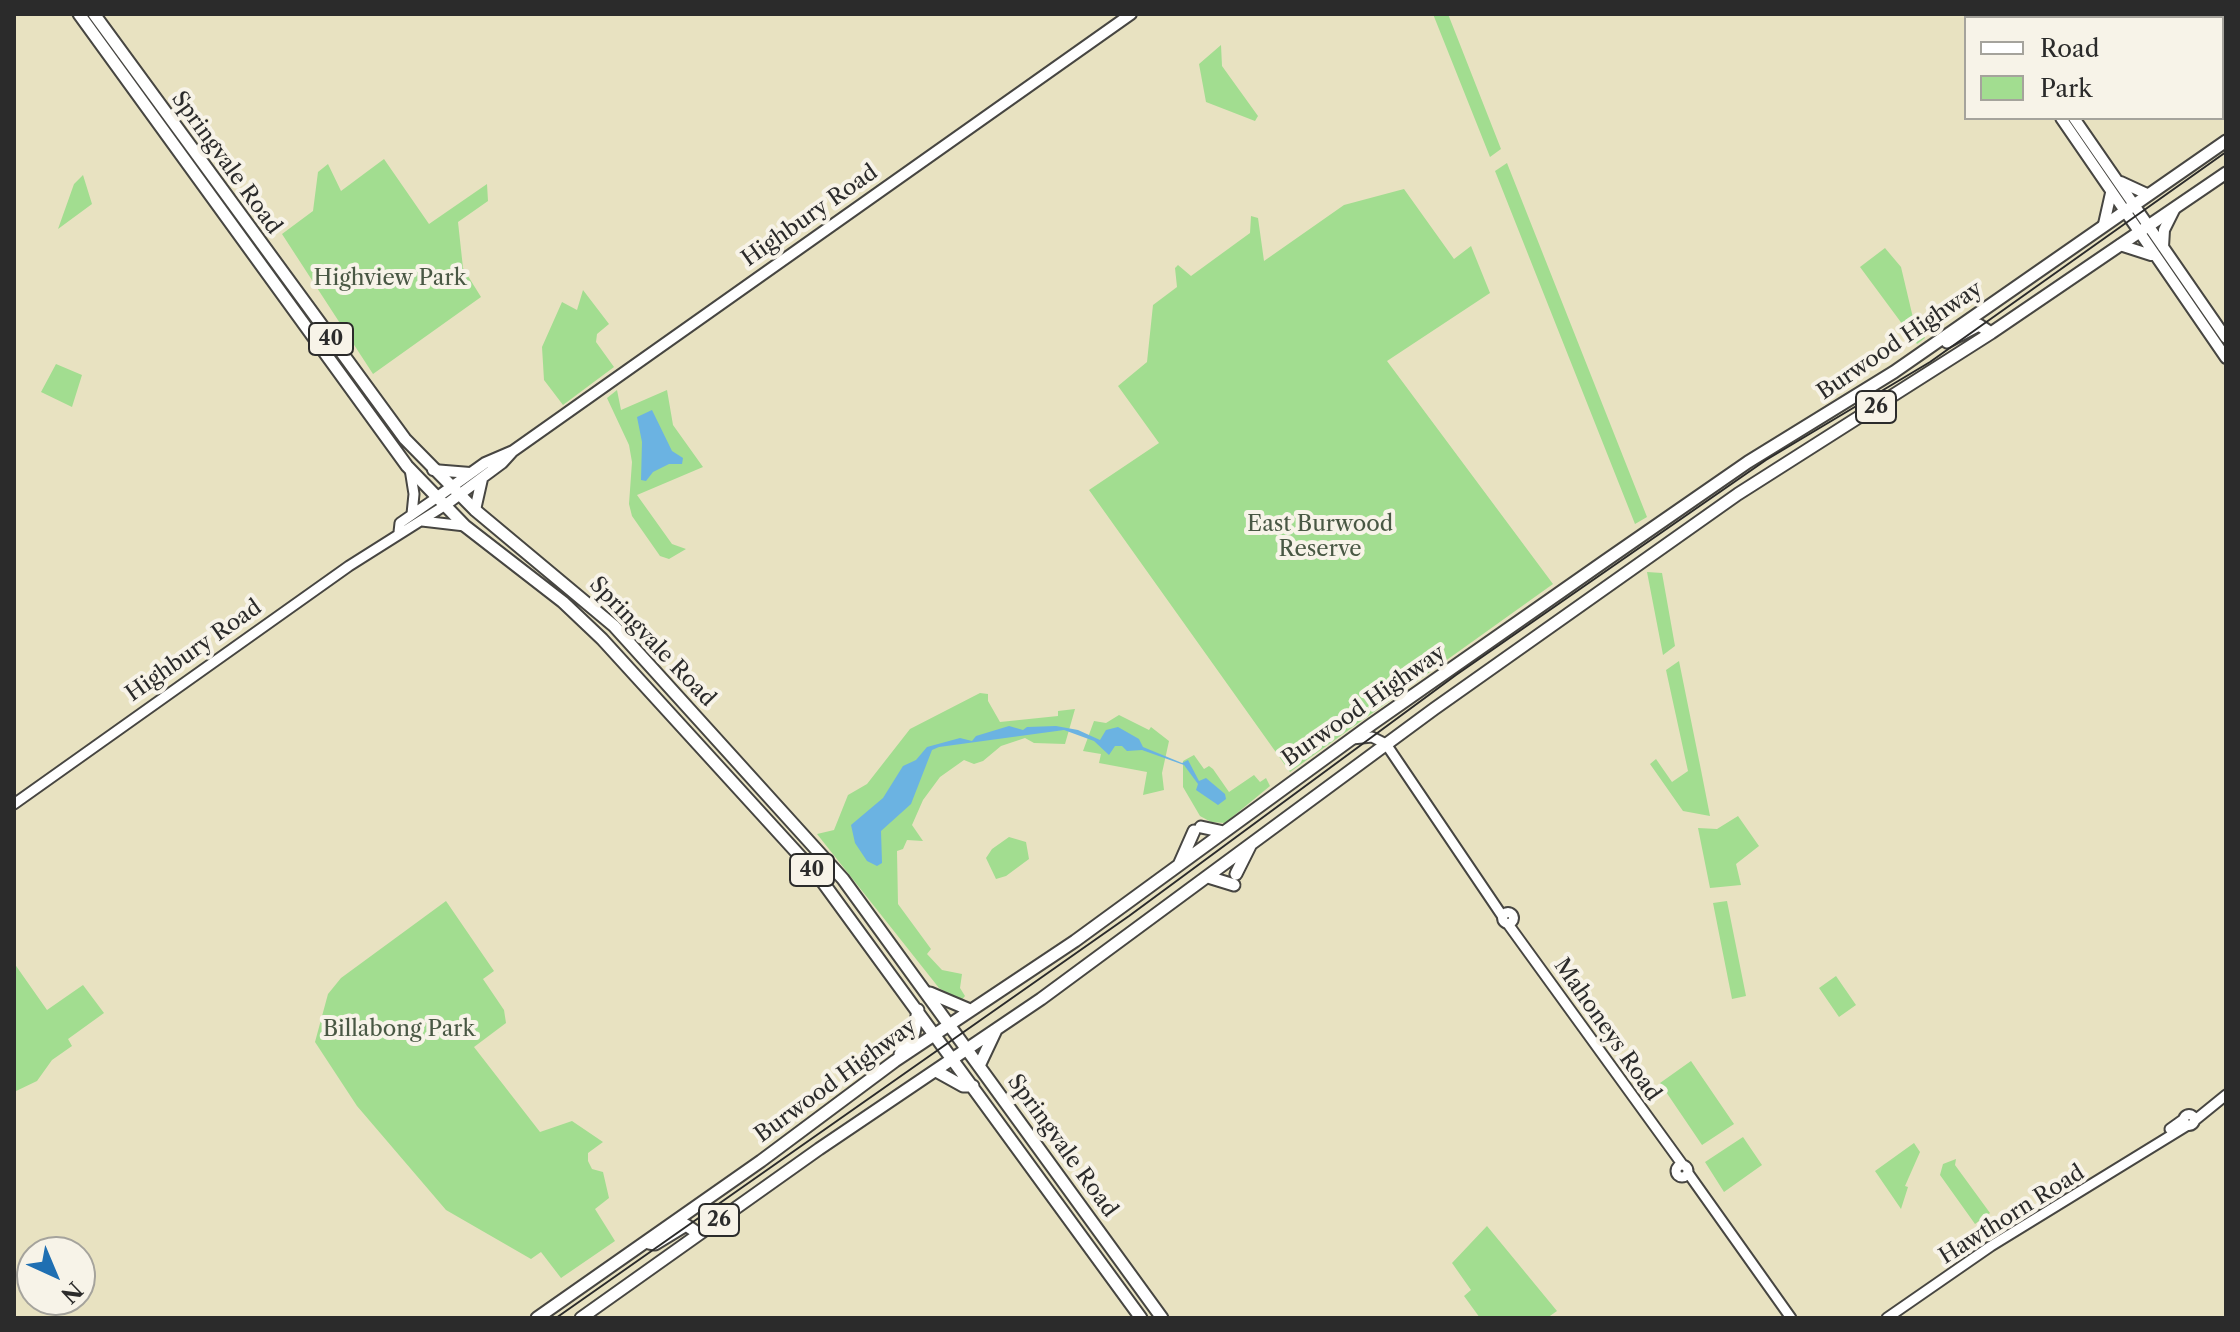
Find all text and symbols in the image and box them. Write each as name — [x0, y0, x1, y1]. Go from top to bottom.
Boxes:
legend — [1964, 16, 2224, 120]
text: Road — [2040, 34, 2099, 63]
text: Park — [2040, 74, 2092, 103]
street label: Springvale Road — [165, 86, 287, 240]
street label: Highbury Road — [737, 159, 883, 273]
park label: Highview Park — [314, 266, 466, 292]
street label: Burwood Highway — [1812, 276, 1988, 406]
road number: 40 — [309, 323, 353, 355]
road number: 26 — [1856, 391, 1896, 423]
park label: East Burwood Reserve — [1247, 512, 1393, 564]
street label: Springvale Road — [583, 572, 721, 712]
street label: Highbury Road — [121, 594, 267, 708]
street label: Burwood Highway — [1277, 640, 1451, 772]
road number: 40 — [790, 854, 834, 886]
street label: Mahoneys Road — [1548, 954, 1666, 1106]
street label: Burwood Highway — [750, 1014, 922, 1148]
park label: Billabong Park — [323, 1017, 475, 1043]
street label: Springvale Road — [1001, 1069, 1123, 1223]
street label: Hawthorn Road — [1935, 1160, 2089, 1270]
road number: 26 — [699, 1204, 739, 1236]
north arrow — [16, 1236, 96, 1316]
text: N — [55, 1276, 88, 1309]

